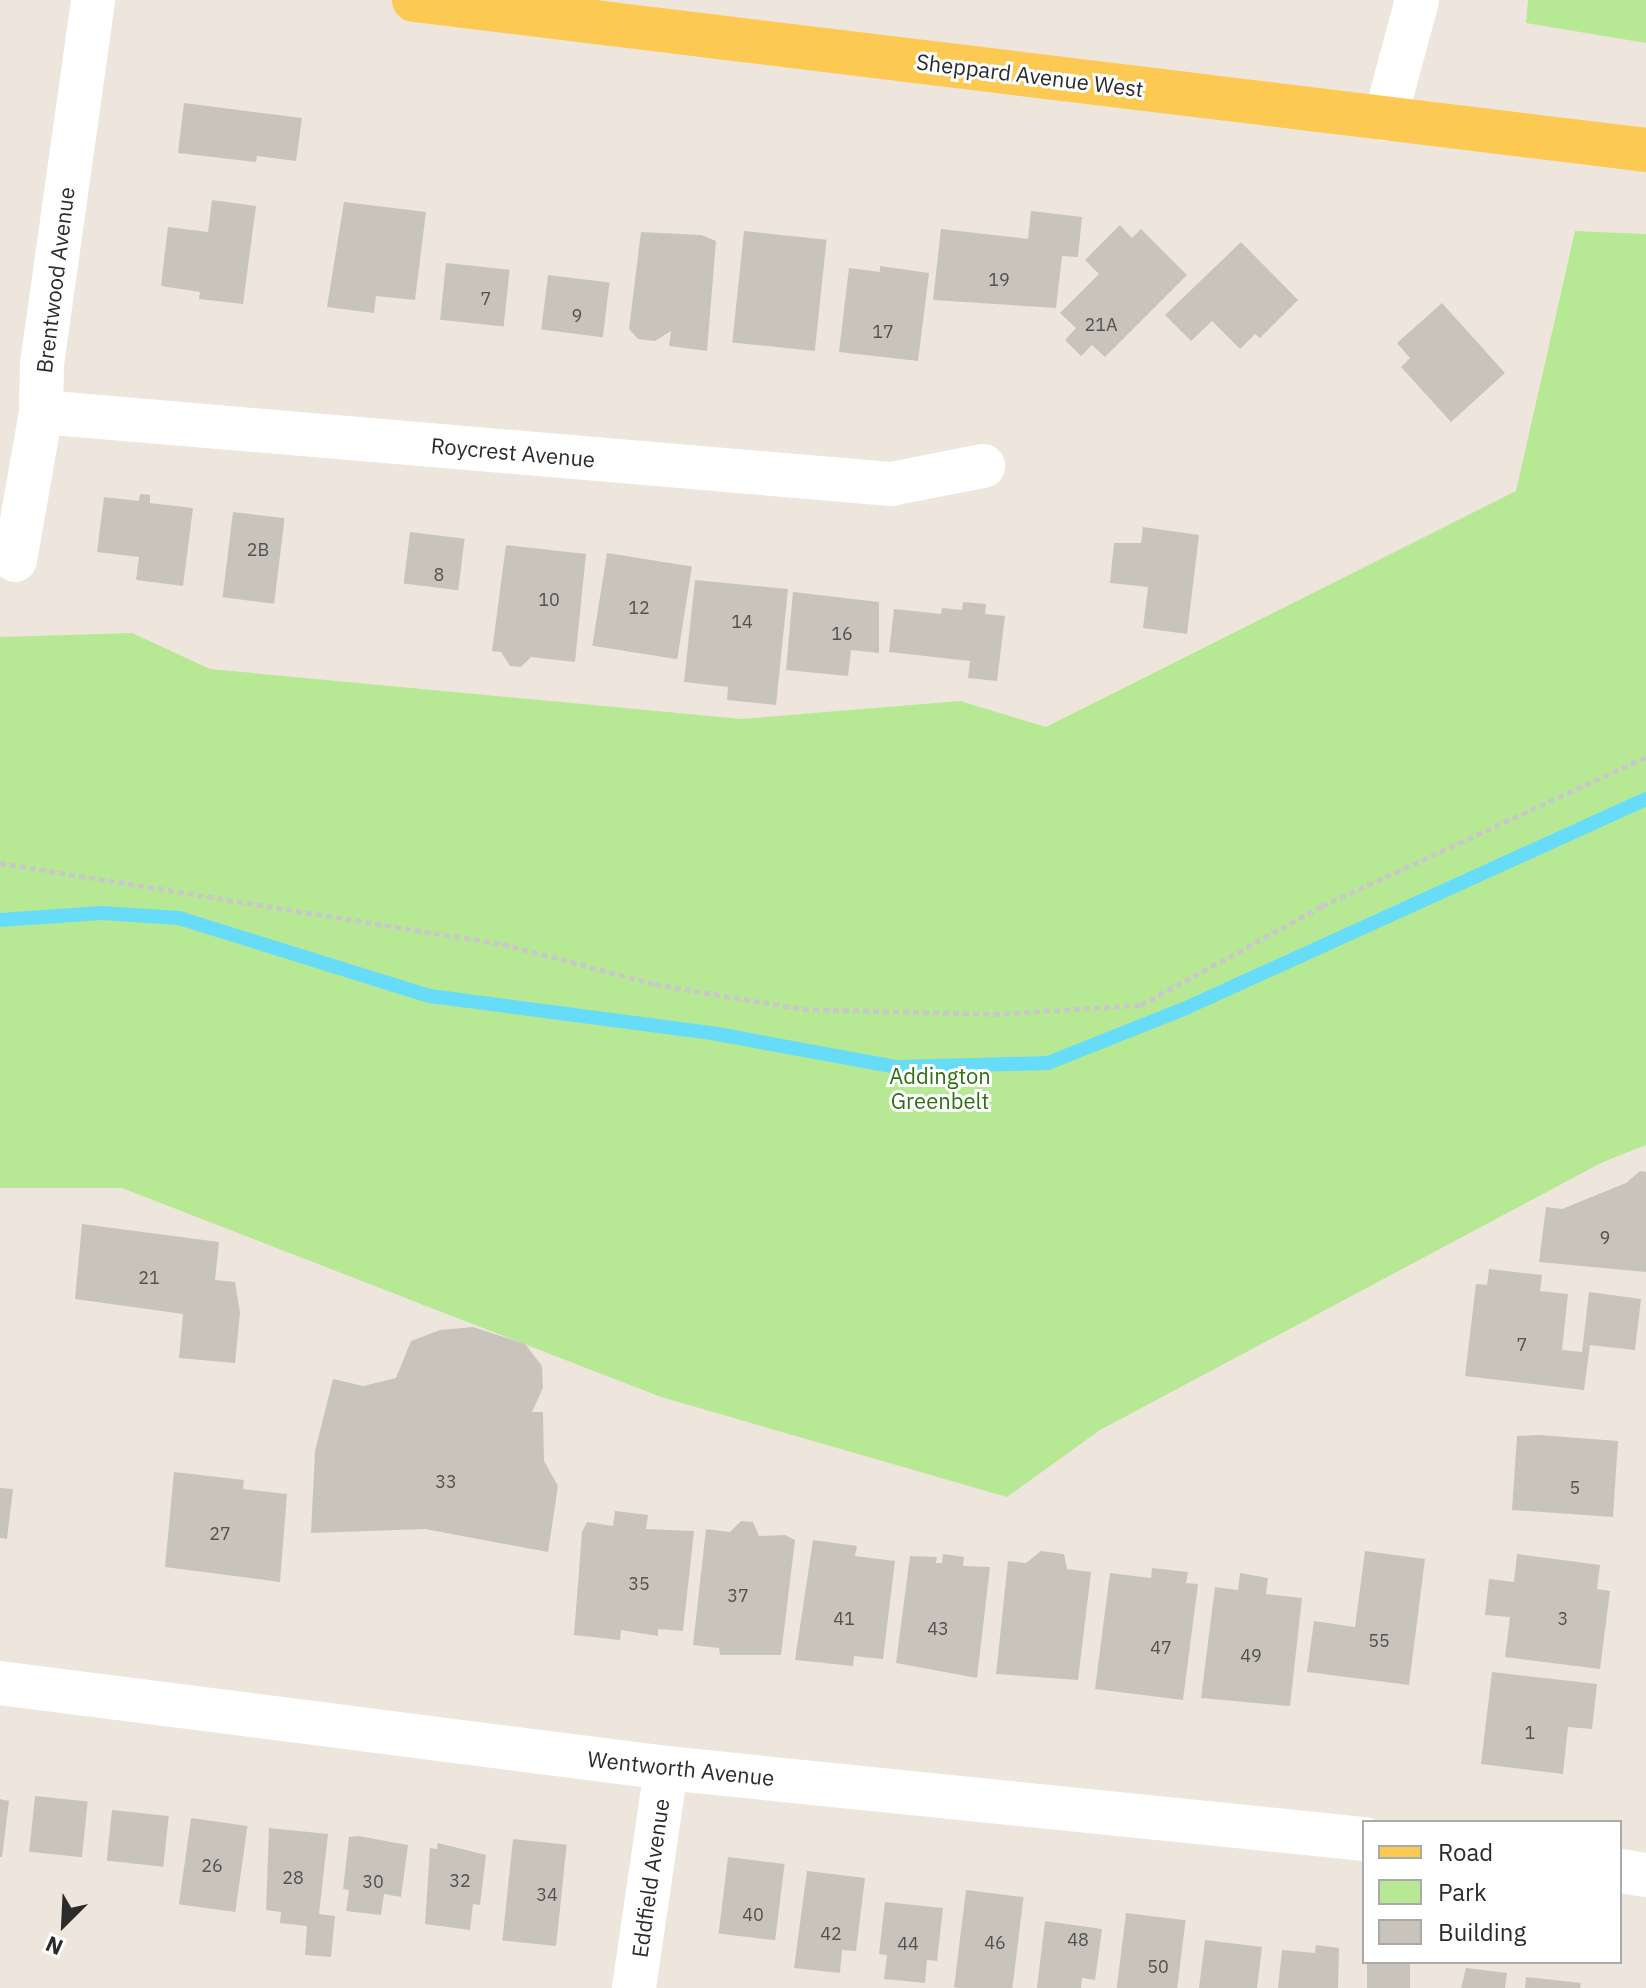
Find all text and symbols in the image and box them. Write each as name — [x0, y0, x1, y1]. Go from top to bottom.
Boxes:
street label: Sheppard Avenue West — [915, 48, 1145, 102]
street label: Brentwood Avenue — [30, 185, 80, 375]
house number: 19 — [988, 269, 1010, 291]
house number: 7 — [481, 288, 491, 310]
house number: 9 — [572, 305, 582, 327]
house number: 21A — [1084, 314, 1118, 336]
house number: 17 — [872, 321, 894, 343]
street label: Roycrest Avenue — [430, 432, 596, 472]
house number: 2B — [247, 539, 269, 561]
house number: 8 — [434, 564, 444, 586]
house number: 10 — [538, 589, 560, 611]
house number: 12 — [628, 597, 650, 619]
house number: 14 — [731, 611, 753, 633]
house number: 16 — [831, 623, 853, 645]
park label: Addington Greenbelt — [889, 1062, 991, 1114]
house number: 9 — [1600, 1227, 1610, 1249]
house number: 21 — [138, 1267, 160, 1289]
house number: 7 — [1517, 1334, 1527, 1356]
house number: 33 — [435, 1471, 457, 1493]
house number: 5 — [1570, 1477, 1580, 1499]
house number: 27 — [209, 1523, 231, 1545]
house number: 35 — [628, 1573, 650, 1595]
house number: 37 — [727, 1585, 749, 1607]
house number: 41 — [833, 1608, 855, 1630]
house number: 3 — [1558, 1608, 1568, 1630]
house number: 43 — [927, 1618, 949, 1640]
house number: 55 — [1368, 1630, 1390, 1652]
house number: 47 — [1150, 1637, 1172, 1659]
house number: 49 — [1240, 1645, 1262, 1667]
house number: 1 — [1525, 1722, 1535, 1744]
street label: Wentworth Avenue — [586, 1745, 776, 1791]
street label: Eddfield Avenue — [626, 1797, 674, 1959]
legend — [1362, 1820, 1622, 1964]
text: Road — [1438, 1836, 1493, 1868]
house number: 26 — [201, 1855, 223, 1877]
house number: 28 — [282, 1867, 304, 1889]
house number: 32 — [449, 1870, 471, 1892]
house number: 30 — [362, 1871, 384, 1893]
text: Park — [1438, 1876, 1487, 1908]
north arrow — [24, 1884, 104, 1964]
house number: 34 — [536, 1884, 558, 1906]
house number: 40 — [742, 1904, 764, 1926]
text: Building — [1438, 1916, 1526, 1948]
house number: 42 — [820, 1923, 842, 1945]
house number: 48 — [1067, 1929, 1089, 1951]
text: N — [41, 1930, 67, 1963]
house number: 46 — [984, 1932, 1006, 1954]
house number: 44 — [897, 1933, 919, 1955]
house number: 50 — [1147, 1956, 1169, 1978]

